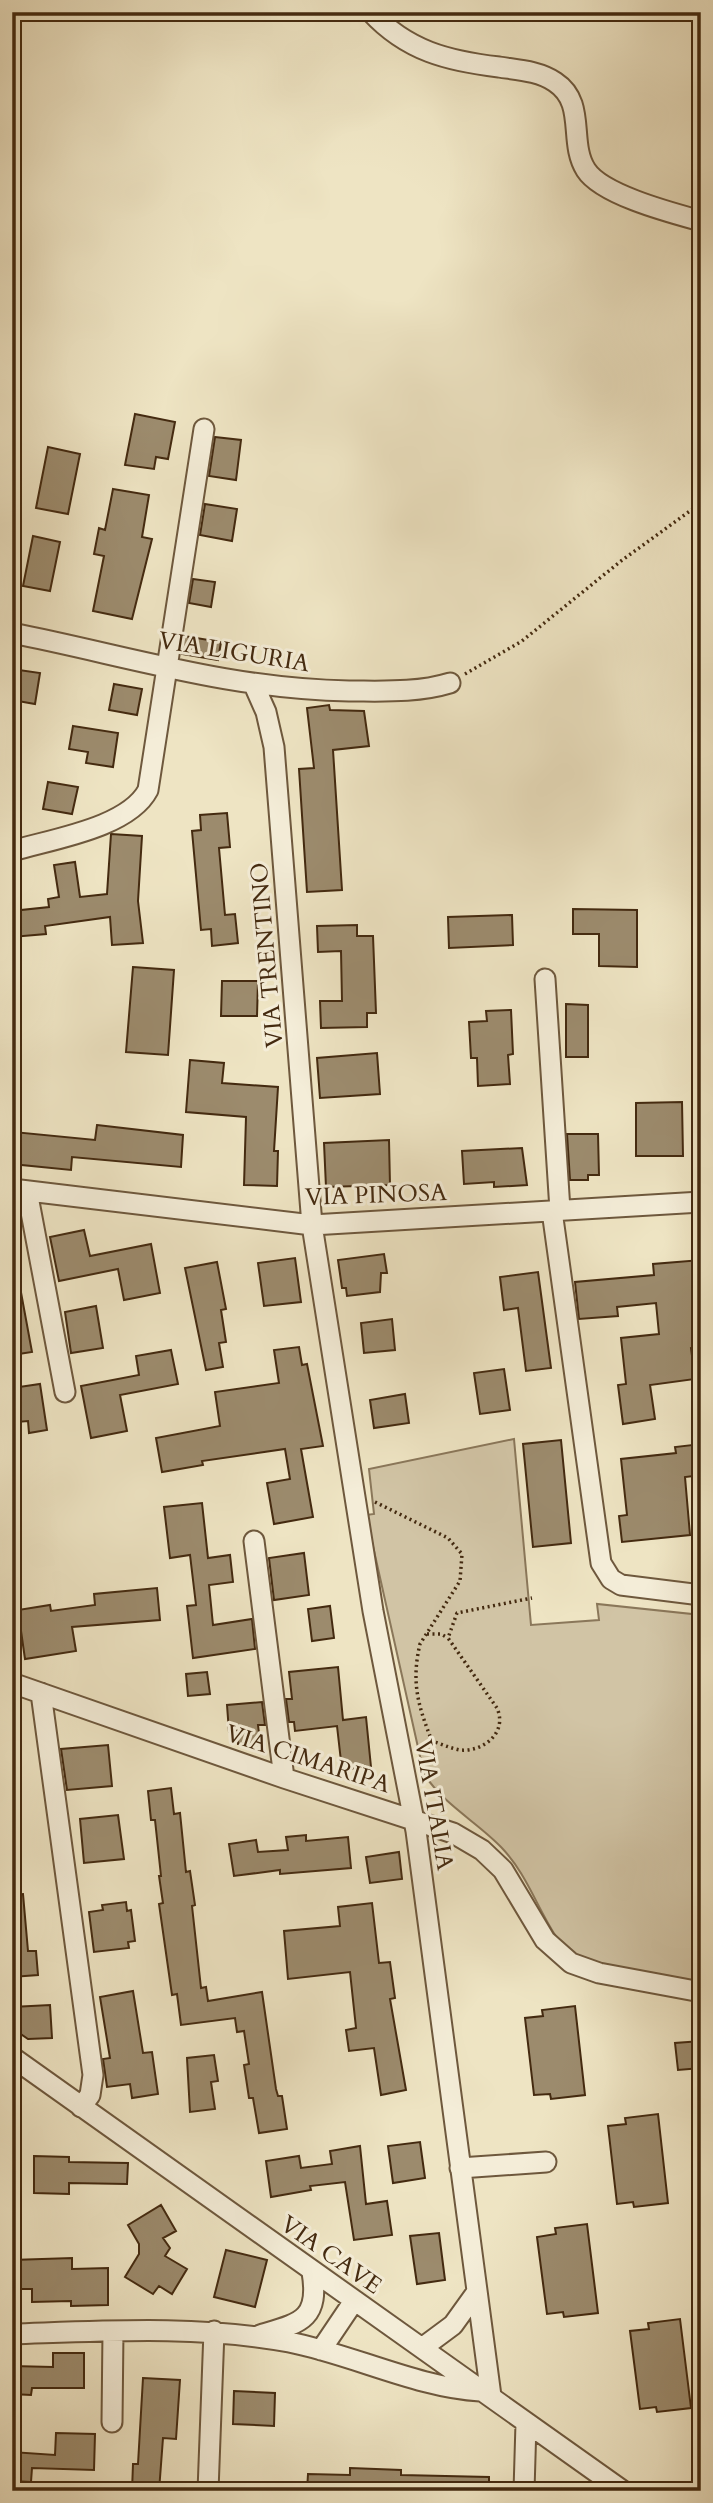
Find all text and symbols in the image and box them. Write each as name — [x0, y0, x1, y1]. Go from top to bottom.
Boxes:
street label: VIA LIGURIA — [156, 624, 313, 680]
street label: VIA TRENTINO — [242, 861, 292, 1049]
street label: VIA PINOSA — [304, 1176, 448, 1214]
street label: VIA CIMARIPA — [221, 1717, 396, 1802]
street label: VIA ITALIA — [406, 1737, 462, 1874]
street label: VIA CAVE — [274, 2208, 388, 2302]

